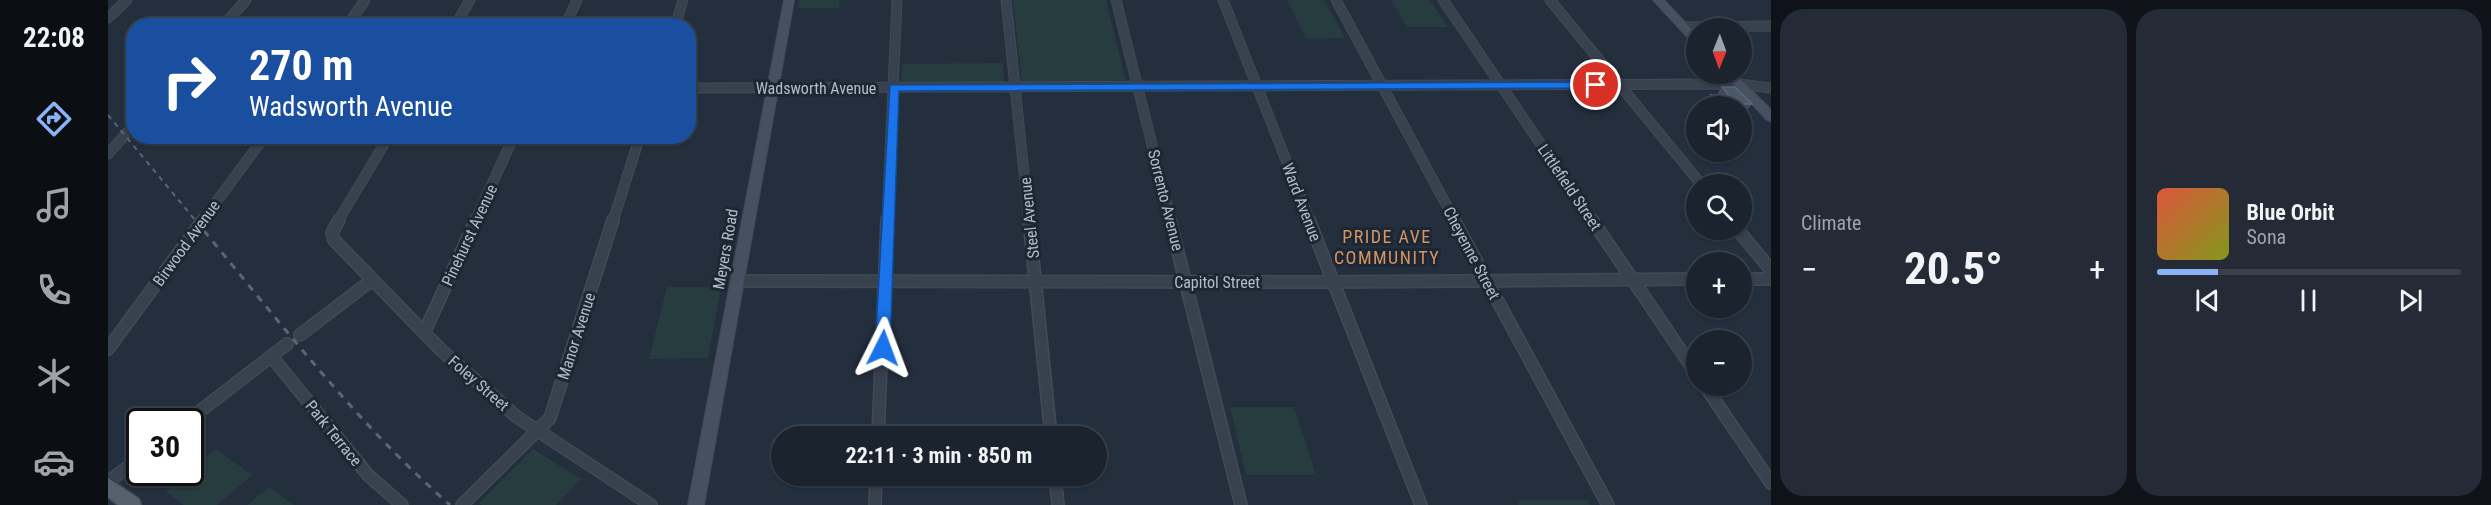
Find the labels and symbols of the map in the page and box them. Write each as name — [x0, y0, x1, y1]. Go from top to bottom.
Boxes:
north arrow — [1686, 18, 1752, 84]
pin — [1570, 59, 1621, 110]
street label: Wadsworth Avenue — [756, 79, 876, 98]
street label: Littlefield Street — [1534, 140, 1606, 234]
street label: Sorrento Avenue — [1144, 148, 1187, 253]
street label: Ward Avenue — [1278, 160, 1325, 244]
street label: Steel Avenue — [1016, 176, 1043, 259]
street label: Pinehurst Avenue — [438, 181, 501, 289]
street label: Birwood Avenue — [149, 197, 224, 290]
street label: Cheyenne Street — [1439, 204, 1504, 303]
street label: Meyers Road — [709, 207, 742, 291]
district label: PRIDE AVE COMMUNITY — [1334, 226, 1440, 268]
street label: Capitol Street — [1174, 273, 1260, 292]
street label: Manor Avenue — [554, 290, 599, 382]
position arrow — [851, 316, 915, 380]
street label: Foley Street — [444, 352, 513, 415]
street label: Park Terrace — [301, 397, 366, 470]
speed limit sign: 30 — [126, 408, 204, 486]

